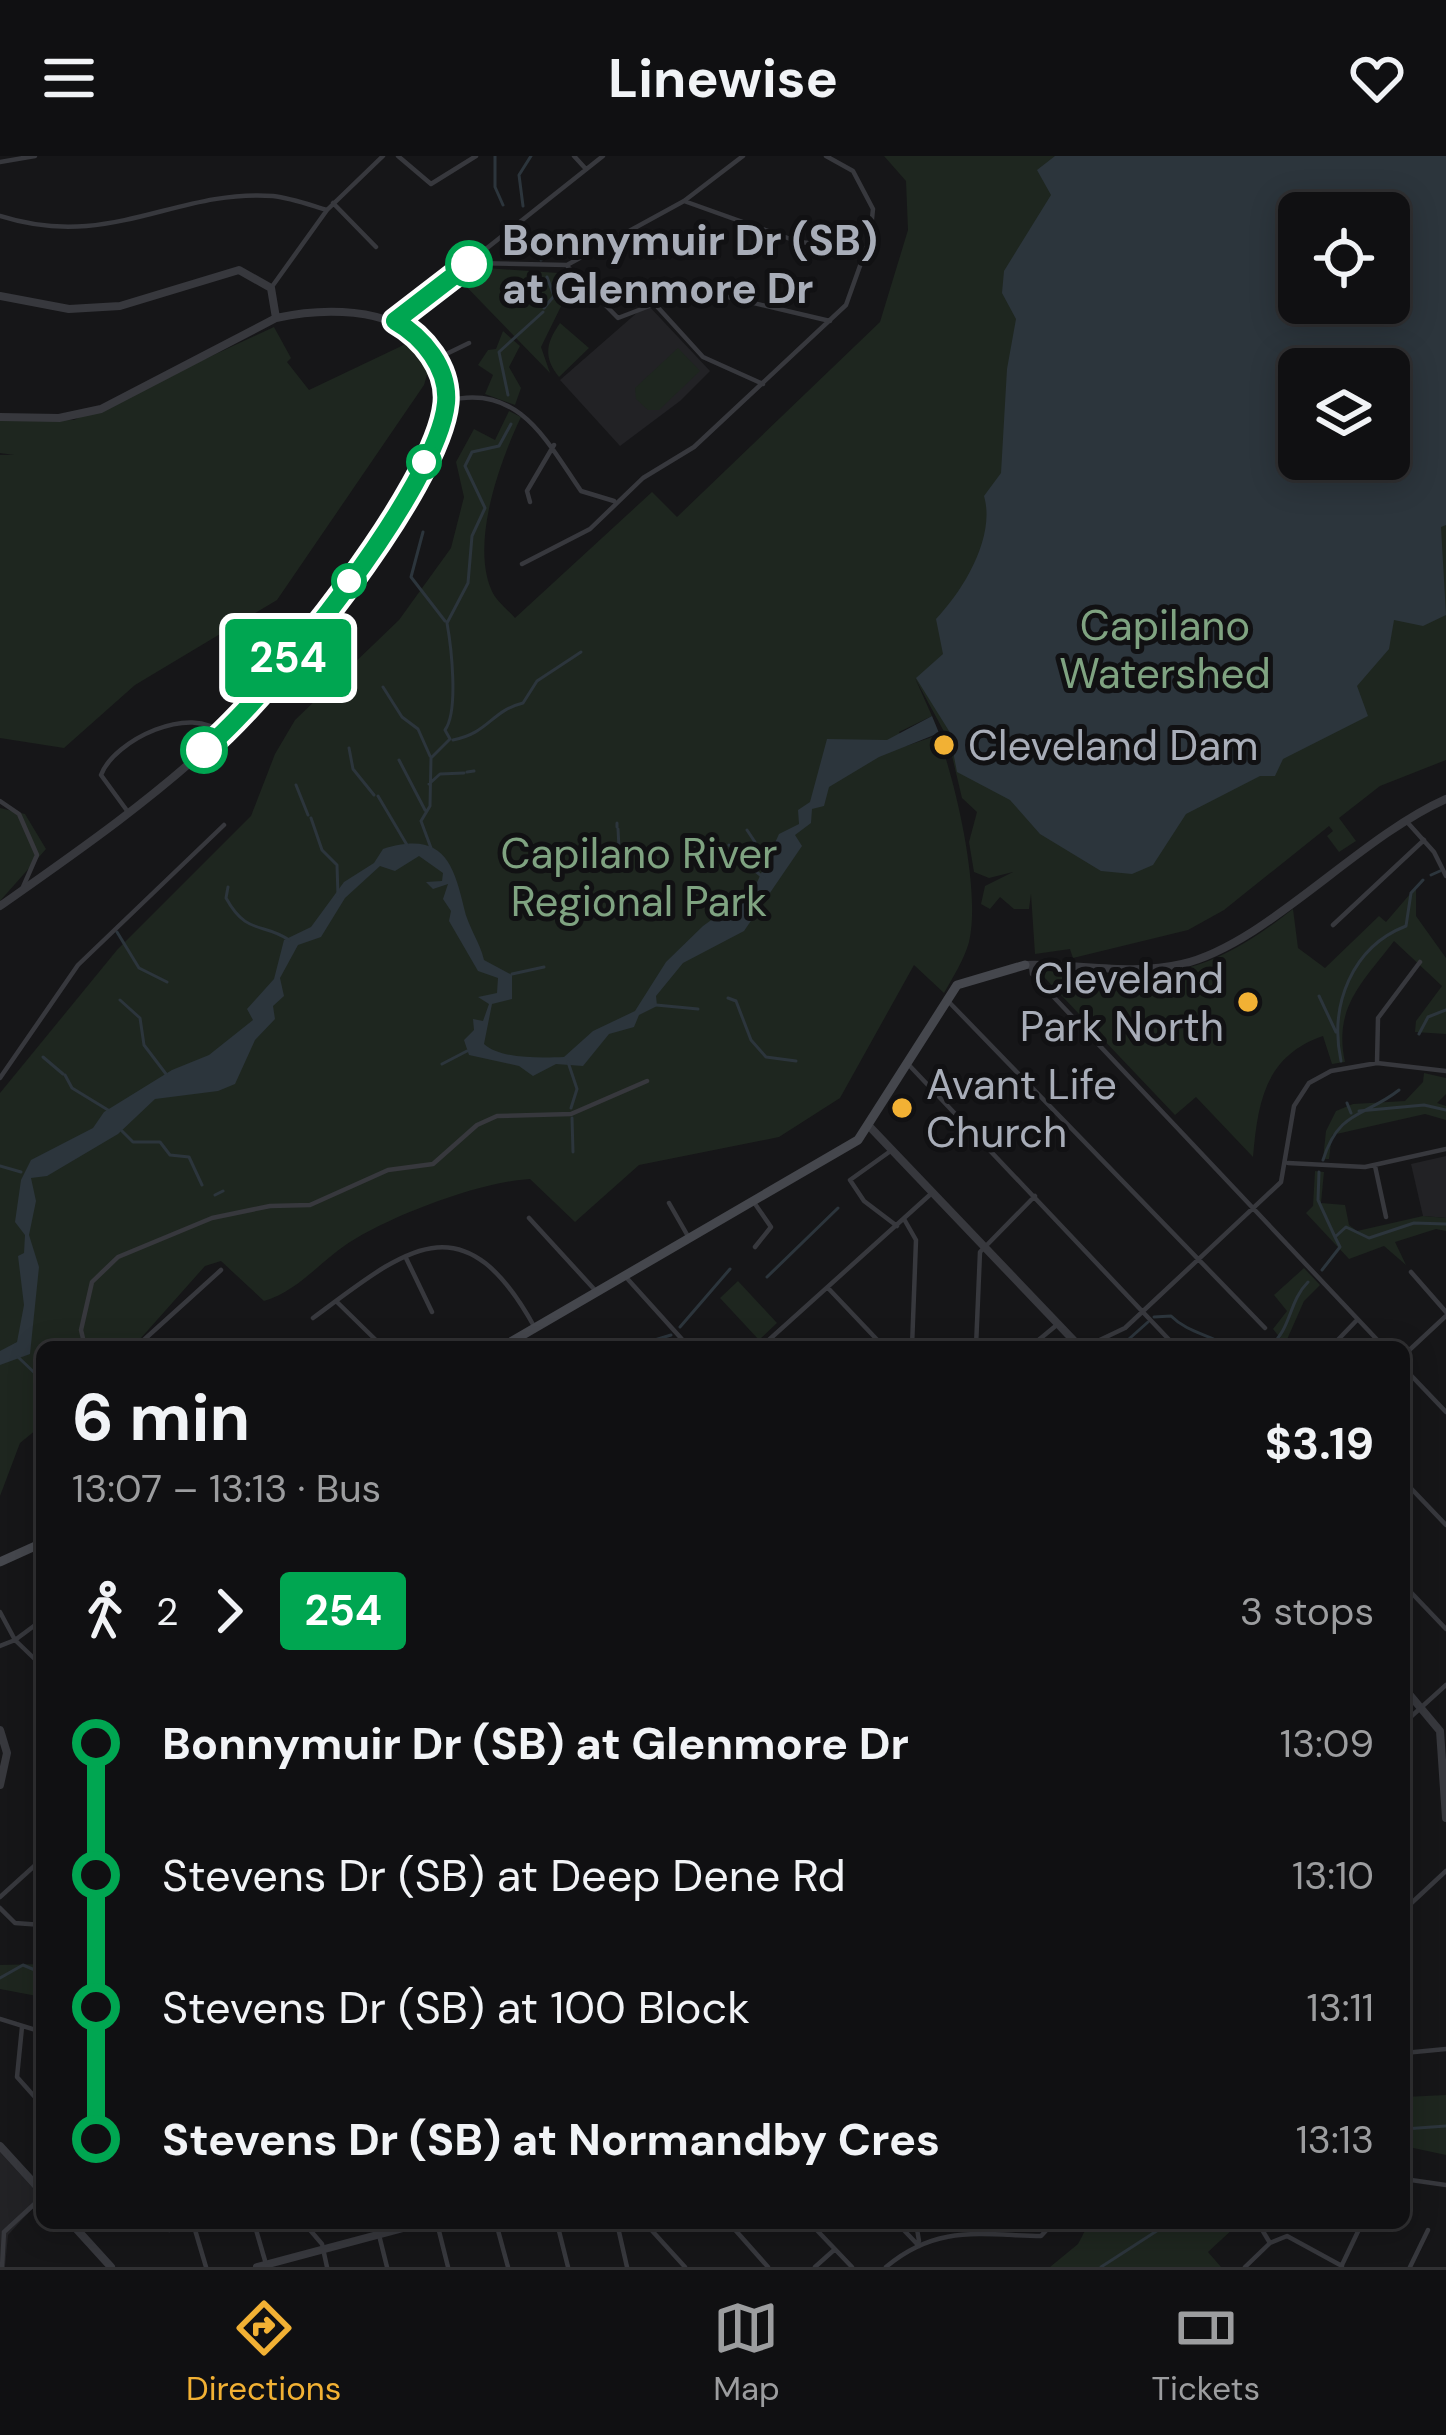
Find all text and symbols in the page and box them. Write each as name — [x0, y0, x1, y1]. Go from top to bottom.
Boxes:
text: Linewise — [608, 43, 838, 114]
icon: menu — [36, 45, 102, 111]
icon: heart — [1344, 45, 1410, 111]
map controls — [1278, 192, 1410, 480]
button: locate — [1278, 192, 1410, 324]
place label: Bonnymuir Dr (SB) at Glenmore Dr — [502, 213, 878, 316]
marker: Bonnymuir Dr (SB) at Glenmore Dr — [447, 242, 491, 286]
button: layers — [1278, 348, 1410, 480]
unlabelled marker — [408, 446, 440, 478]
unlabelled marker — [333, 565, 365, 597]
park label: Capilano Watershed — [1059, 598, 1271, 701]
line badge: 254 — [219, 619, 357, 697]
text: 254 — [249, 630, 327, 685]
place label: Cleveland Dam — [968, 718, 1258, 773]
unlabelled marker — [182, 728, 226, 772]
marker: Cleveland Dam — [931, 732, 957, 758]
park label: Capilano River Regional Park — [500, 826, 778, 929]
place label: Cleveland Park North — [1020, 951, 1224, 1054]
marker: Cleveland Park North — [1235, 989, 1261, 1015]
place label: Avant Life Church — [926, 1057, 1117, 1160]
marker: Avant Life Church — [889, 1095, 915, 1121]
text: 6 min — [72, 1375, 250, 1460]
text: $3.19 — [1265, 1414, 1374, 1473]
text: 13:07 – 13:13 · Bus — [72, 1463, 381, 1514]
icon: walk — [72, 1578, 138, 1644]
icon: forward — [196, 1578, 262, 1644]
text: 254 — [304, 1583, 382, 1638]
text: 2 — [156, 1586, 178, 1637]
text: 3 stops — [1240, 1586, 1374, 1637]
text: Bonnymuir Dr (SB) at Glenmore Dr — [162, 1714, 909, 1773]
text: 13:09 — [1280, 1718, 1374, 1769]
text: Stevens Dr (SB) at Deep Dene Rd — [162, 1846, 846, 1905]
text: 13:10 — [1292, 1850, 1374, 1901]
text: Stevens Dr (SB) at 100 Block — [162, 1978, 750, 2037]
text: 13:11 — [1307, 1982, 1374, 2033]
text: Stevens Dr (SB) at Normandby Cres — [162, 2110, 940, 2169]
text: 13:13 — [1296, 2114, 1374, 2165]
tab: Directions — [186, 2295, 341, 2410]
tab: Map — [713, 2295, 780, 2410]
tab: Tickets — [1152, 2295, 1260, 2410]

